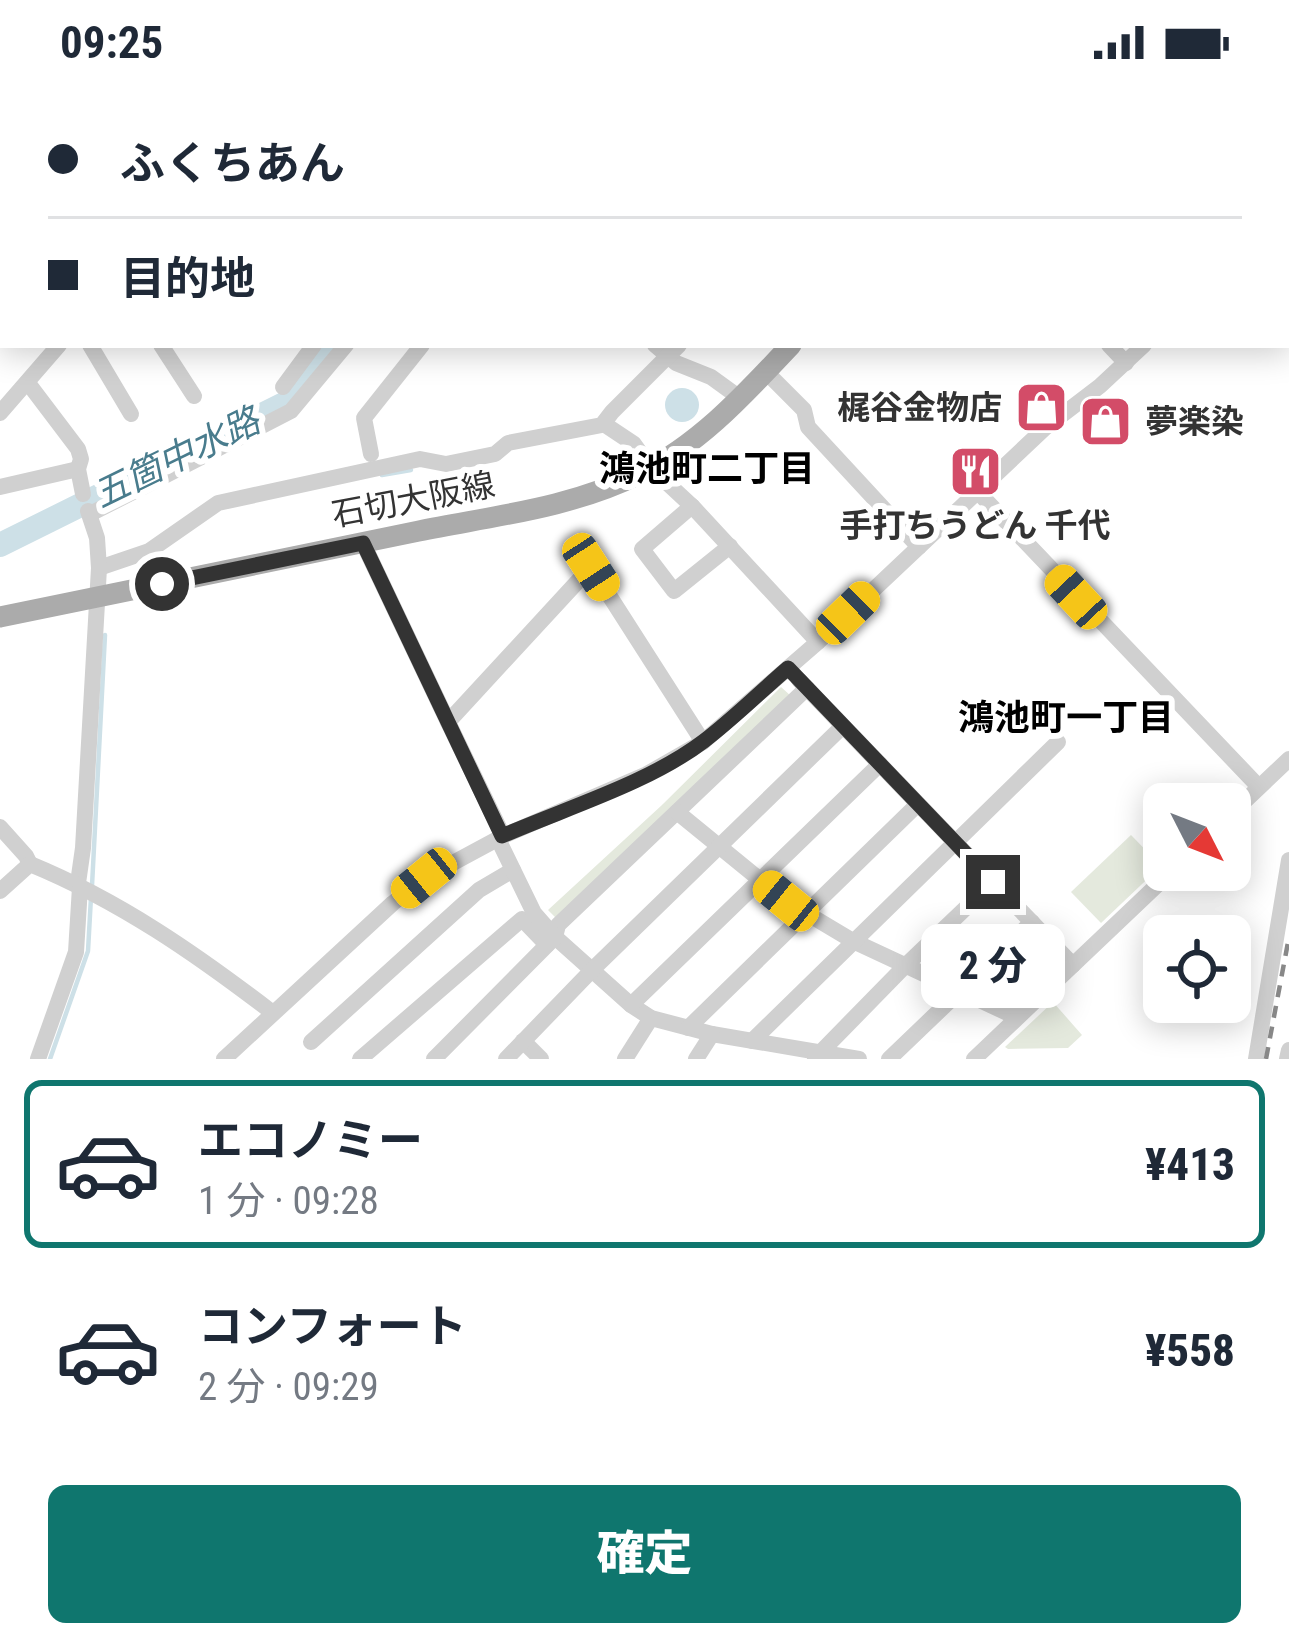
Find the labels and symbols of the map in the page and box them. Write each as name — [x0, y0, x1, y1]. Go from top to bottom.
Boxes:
shop icon: 梶谷金物店 — [1013, 379, 1069, 435]
place label: 梶谷金物店 — [837, 388, 1002, 427]
shop icon: 夢楽染 — [1078, 393, 1134, 449]
water label: 五箇中水路 — [86, 398, 269, 516]
place label: 夢楽染 — [1145, 402, 1244, 441]
restaurant icon: 手打ちうどん 千代 — [947, 443, 1003, 499]
district label: 鴻池町二丁目 — [599, 448, 815, 490]
street label: 石切大阪線 — [328, 465, 498, 534]
place label: 手打ちうどん 千代 — [839, 506, 1111, 545]
car — [556, 527, 626, 607]
route start — [135, 557, 189, 611]
car — [1038, 558, 1114, 636]
car — [810, 575, 886, 651]
district label: 鴻池町一丁目 — [958, 697, 1174, 739]
north arrow — [1143, 783, 1251, 891]
car — [385, 841, 463, 915]
route end — [966, 855, 1020, 909]
car — [747, 864, 825, 938]
callout: 2 分 — [921, 924, 1065, 1008]

